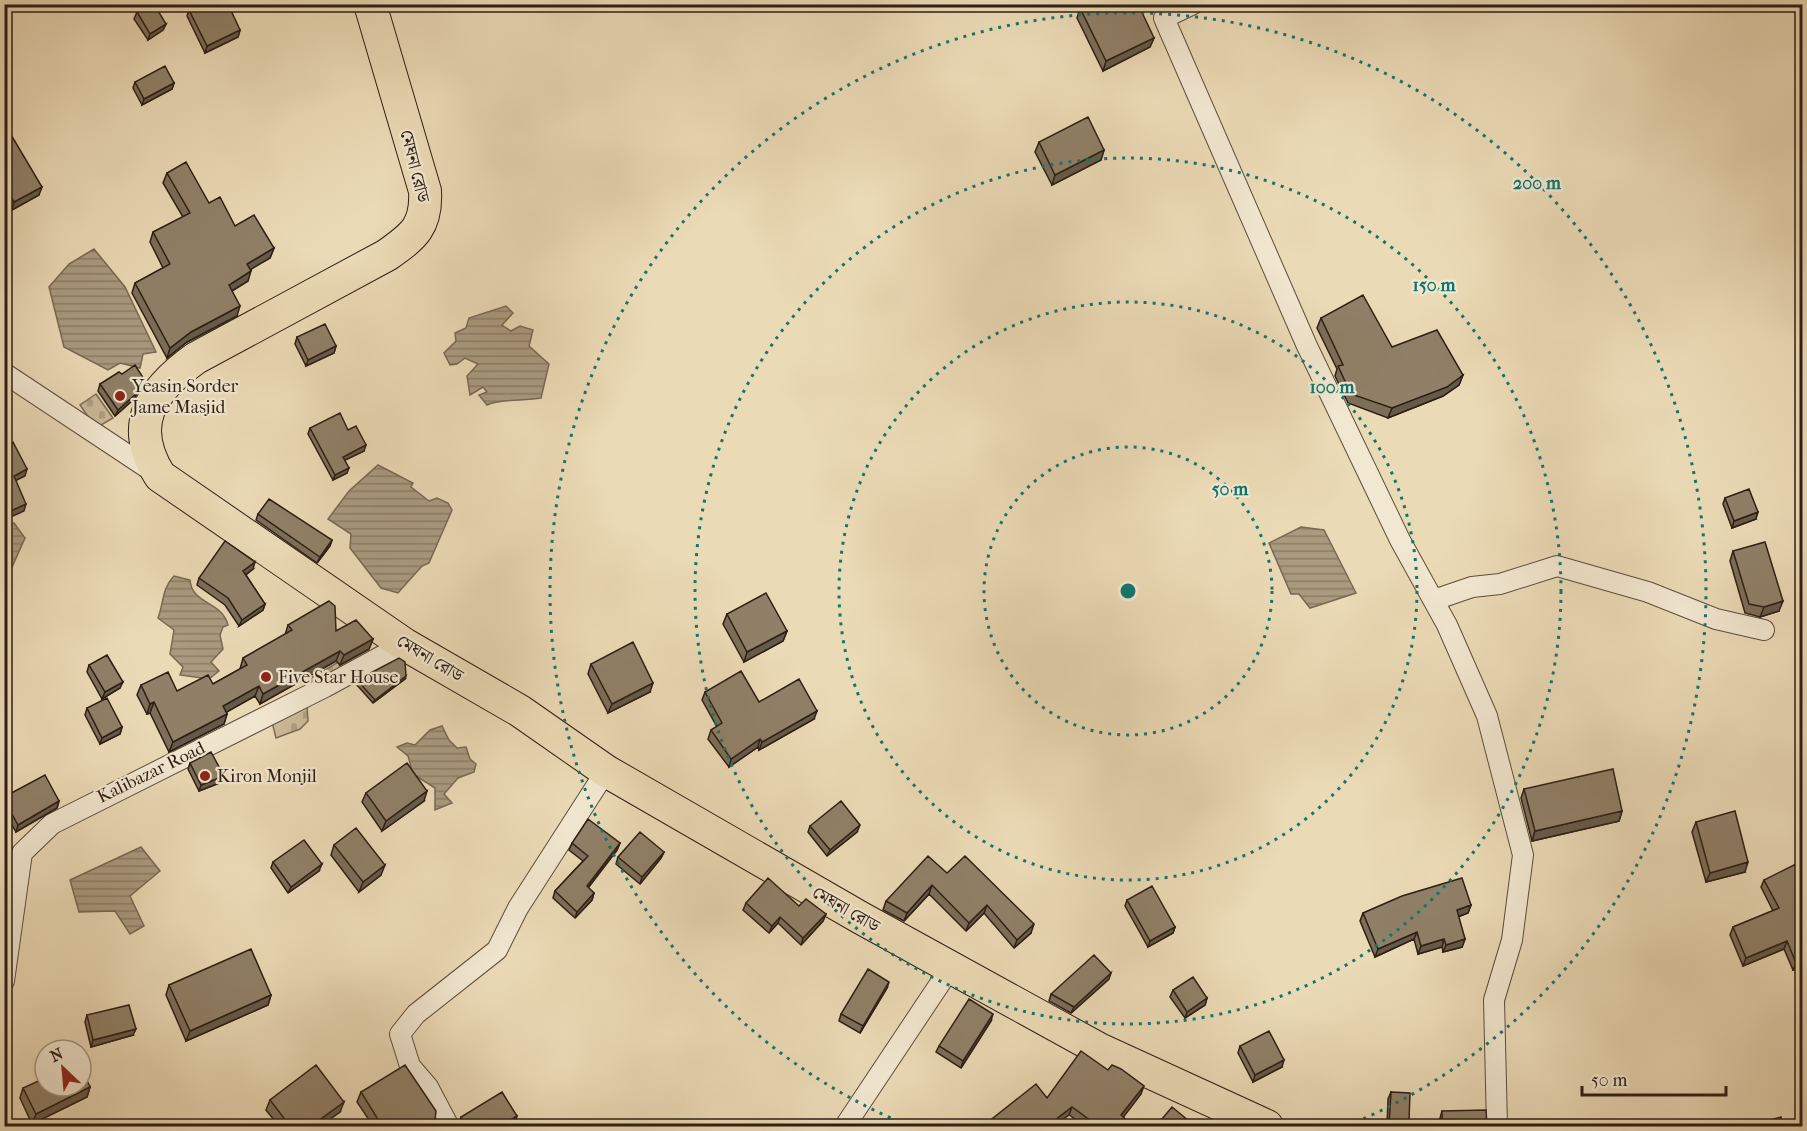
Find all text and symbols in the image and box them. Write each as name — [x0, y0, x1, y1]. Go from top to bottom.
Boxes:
street label: মেঘনা রোড — [395, 128, 434, 205]
text: 200 m — [1513, 173, 1562, 194]
text: 150 m — [1413, 275, 1456, 296]
place label: Yeasin Sorder Jame Masjid — [130, 376, 239, 418]
text: 100 m — [1309, 377, 1356, 398]
marker: Yeasin Sorder Jame Masjid — [113, 389, 127, 403]
text: 50 m — [1212, 479, 1249, 500]
centre of rings — [1118, 581, 1138, 601]
street label: মেঘনা রোড — [393, 630, 468, 687]
place label: Five Star House — [278, 667, 398, 688]
marker: Five Star House — [259, 670, 273, 684]
street label: Kalibazar Road — [94, 737, 209, 808]
place label: Kiron Monjil — [217, 766, 317, 787]
marker: Kiron Monjil — [198, 769, 212, 783]
street label: মেঘনা রোড — [808, 882, 884, 937]
north arrow — [33, 1038, 93, 1098]
text: N — [47, 1043, 67, 1066]
scale bar — [1582, 1059, 1726, 1097]
text: 50 m — [1591, 1070, 1628, 1091]

